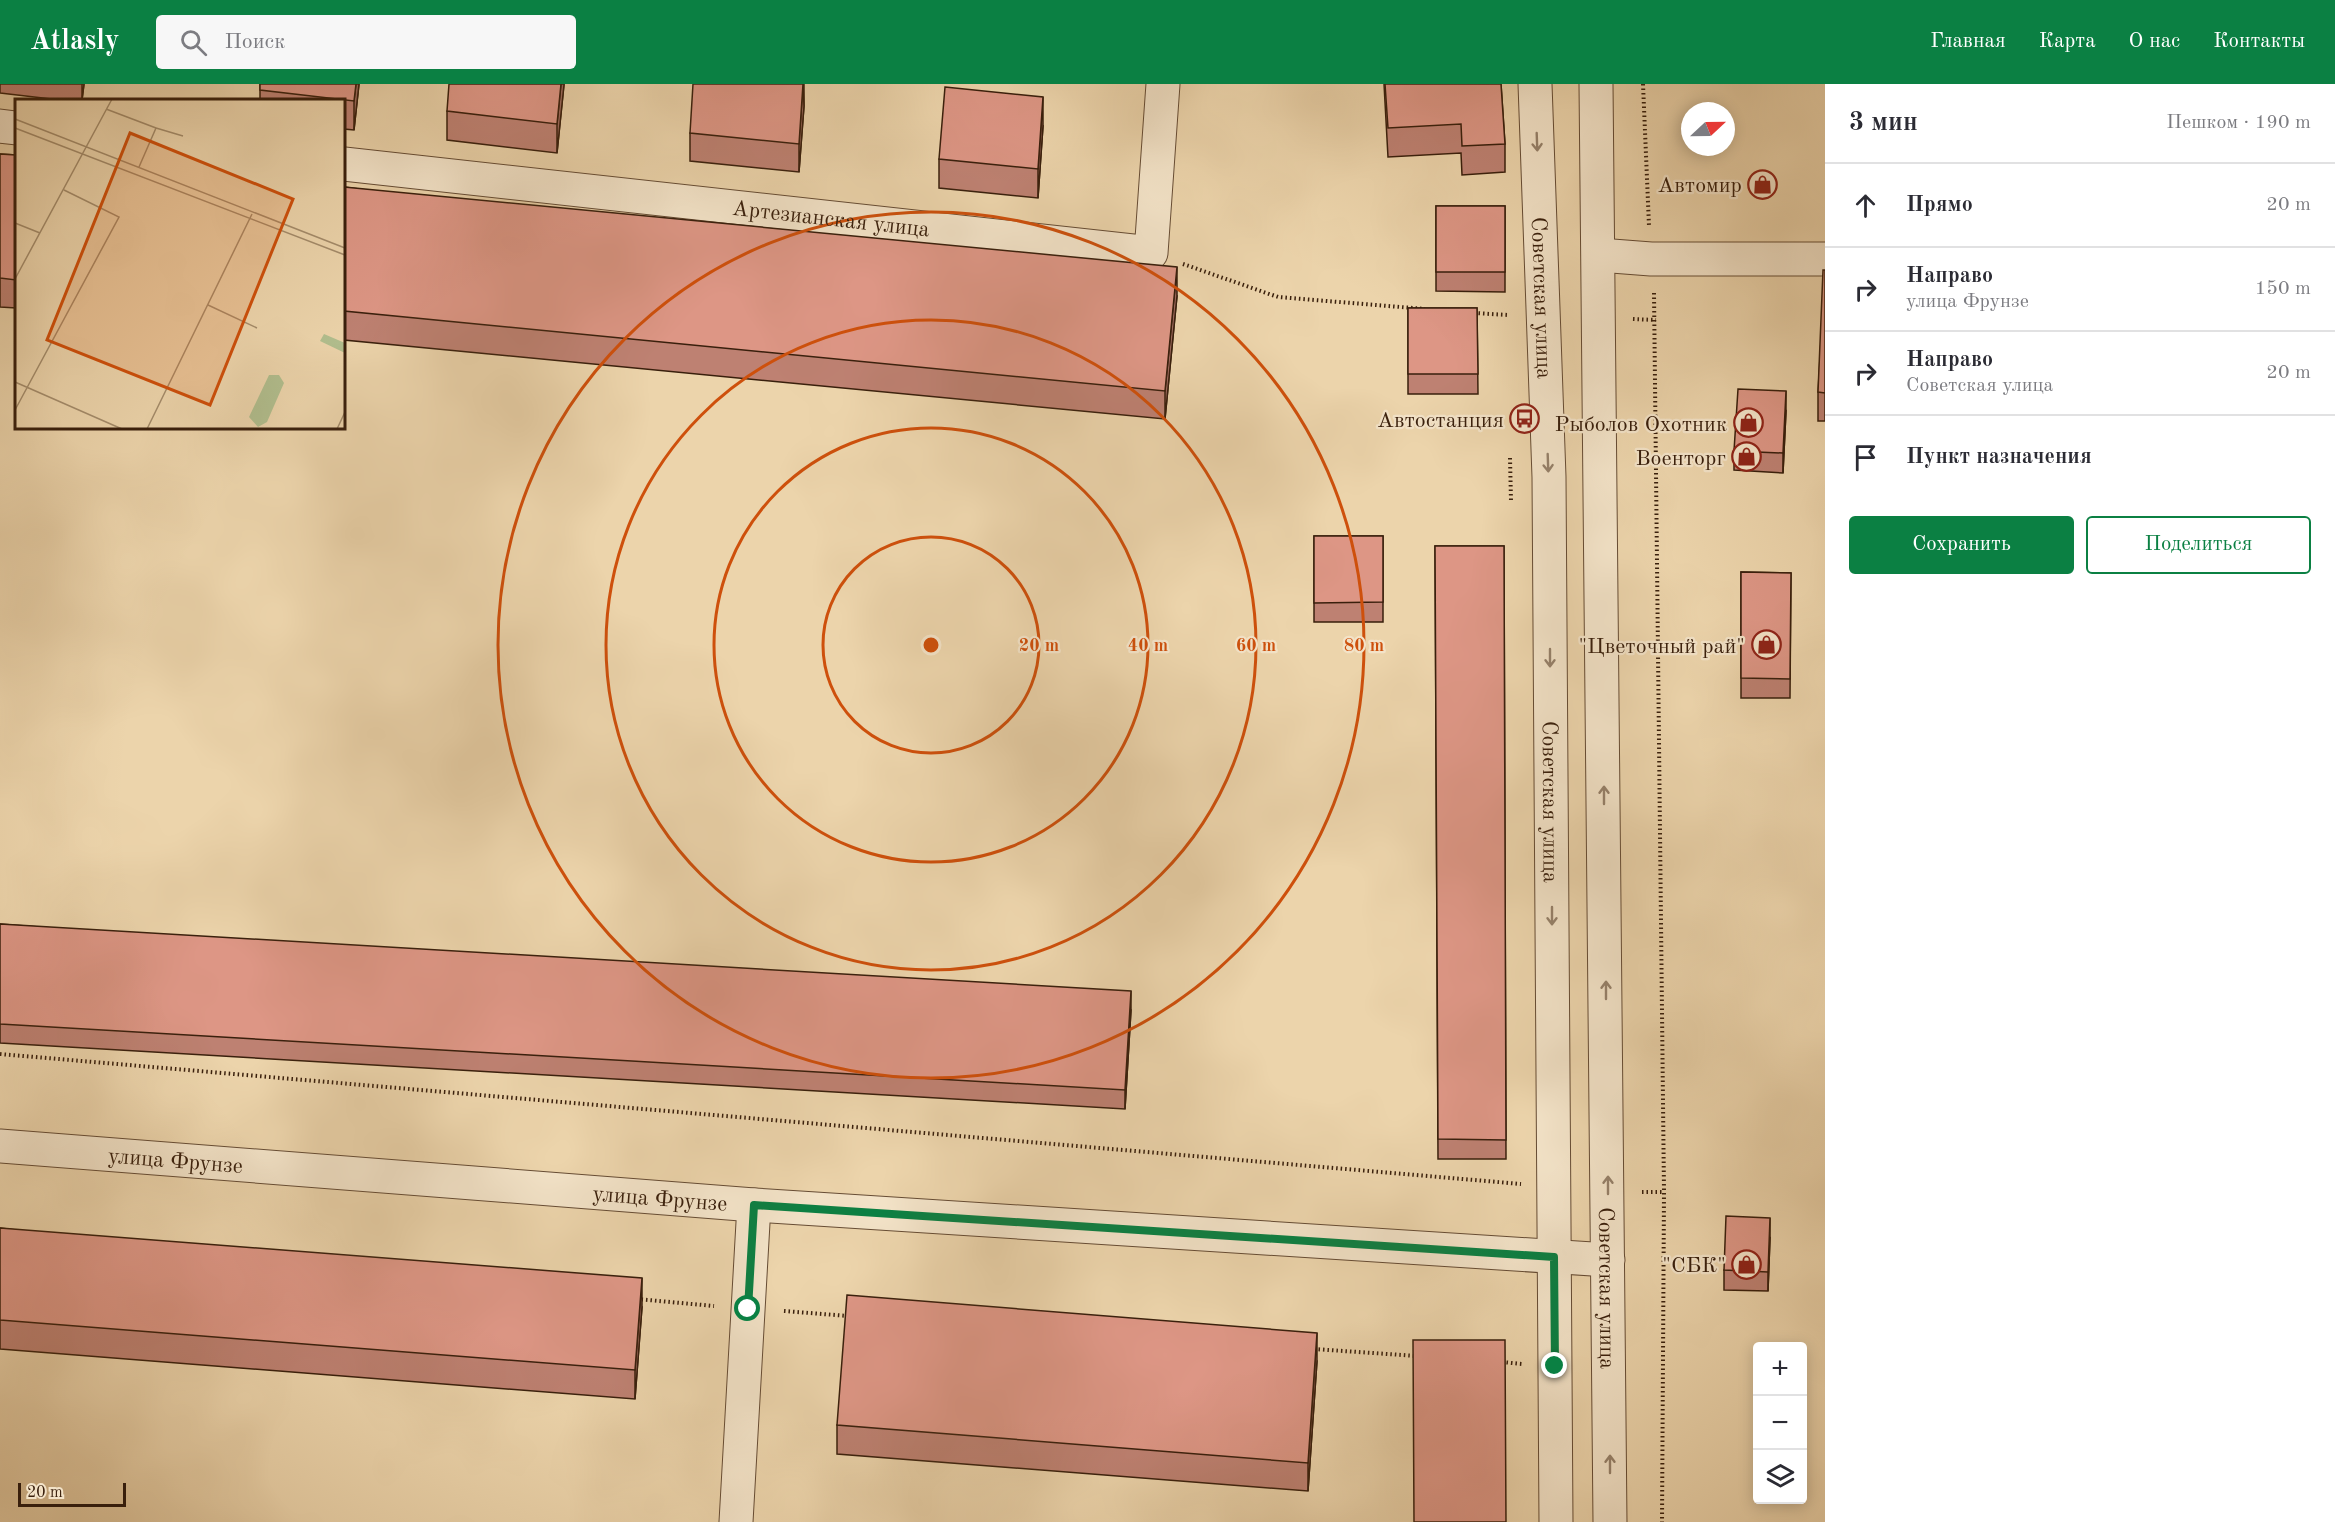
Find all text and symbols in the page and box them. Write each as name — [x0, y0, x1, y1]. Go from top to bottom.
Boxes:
search box — [156, 15, 576, 69]
icon: search — [177, 26, 210, 59]
text: Atlasly — [30, 28, 120, 56]
text: Поиск — [225, 31, 285, 53]
text: Главная — [1930, 31, 2006, 52]
text: Карта — [2039, 31, 2096, 52]
text: О нас — [2129, 31, 2180, 52]
text: Контакты — [2213, 31, 2305, 52]
inset map — [15, 99, 345, 429]
north arrow — [1681, 102, 1735, 156]
text: 3 мин — [1849, 110, 1918, 136]
text: Пешком · 190 m — [2166, 113, 2311, 133]
one-way arrow — [1531, 132, 1542, 152]
shop icon: Автомир — [1747, 168, 1779, 200]
place label: Автомир — [1657, 175, 1742, 197]
icon: ahead — [1849, 189, 1882, 222]
text: Прямо — [1906, 194, 1973, 216]
text: 20 m — [2266, 195, 2311, 215]
street label: Артезианская улица — [731, 198, 931, 242]
street label: Советская улица — [1527, 216, 1555, 380]
text: Направо — [1906, 265, 1993, 287]
icon: right — [1849, 273, 1882, 306]
text: 150 m — [2255, 279, 2311, 299]
text: улица Фрунзе — [1906, 292, 2029, 312]
text: Направо — [1906, 349, 1993, 371]
icon: right — [1849, 357, 1882, 390]
text: 20 m — [2266, 363, 2311, 383]
text: Советская улица — [1906, 376, 2053, 396]
bus stop icon: Автостанция — [1509, 403, 1541, 435]
shop icon: Рыболов Охотник — [1732, 407, 1764, 439]
place label: Автостанция — [1377, 410, 1504, 432]
place label: Рыболов Охотник — [1554, 414, 1727, 436]
shop icon: Военторг — [1731, 441, 1763, 473]
icon: arrive — [1849, 441, 1882, 474]
text: Пункт назначения — [1906, 446, 2092, 468]
place label: Военторг — [1635, 448, 1726, 470]
one-way arrow — [1543, 453, 1554, 473]
button: Сохранить — [1849, 516, 2074, 574]
button: Поделиться — [2086, 516, 2311, 574]
shop icon: "Цветочный рай" — [1750, 629, 1782, 661]
centre of rings — [921, 635, 941, 655]
place label: "Цветочный рай" — [1578, 636, 1745, 658]
text: 20 m — [1019, 637, 1059, 655]
text: 40 m — [1128, 637, 1168, 655]
text: 60 m — [1236, 637, 1276, 655]
text: 80 m — [1344, 637, 1384, 655]
one-way arrow — [1544, 648, 1556, 668]
street label: Советская улица — [1538, 721, 1561, 883]
one-way arrow — [1598, 785, 1610, 805]
one-way arrow — [1546, 906, 1558, 926]
one-way arrow — [1600, 980, 1612, 1000]
street label: улица Фрунзе — [107, 1145, 244, 1178]
one-way arrow — [1602, 1175, 1613, 1195]
street label: улица Фрунзе — [592, 1183, 728, 1216]
street label: Советская улица — [1594, 1207, 1618, 1369]
shop icon: "СБК" — [1731, 1248, 1763, 1280]
place label: "СБК" — [1662, 1255, 1726, 1277]
route start — [734, 1295, 760, 1321]
map controls — [1753, 1342, 1807, 1504]
button: + — [1753, 1342, 1807, 1396]
route end — [1541, 1352, 1567, 1378]
button: − — [1753, 1396, 1807, 1450]
button: layers — [1753, 1450, 1807, 1504]
one-way arrow — [1604, 1454, 1616, 1474]
scale bar — [18, 1480, 126, 1508]
text: 20 m — [27, 1485, 63, 1501]

